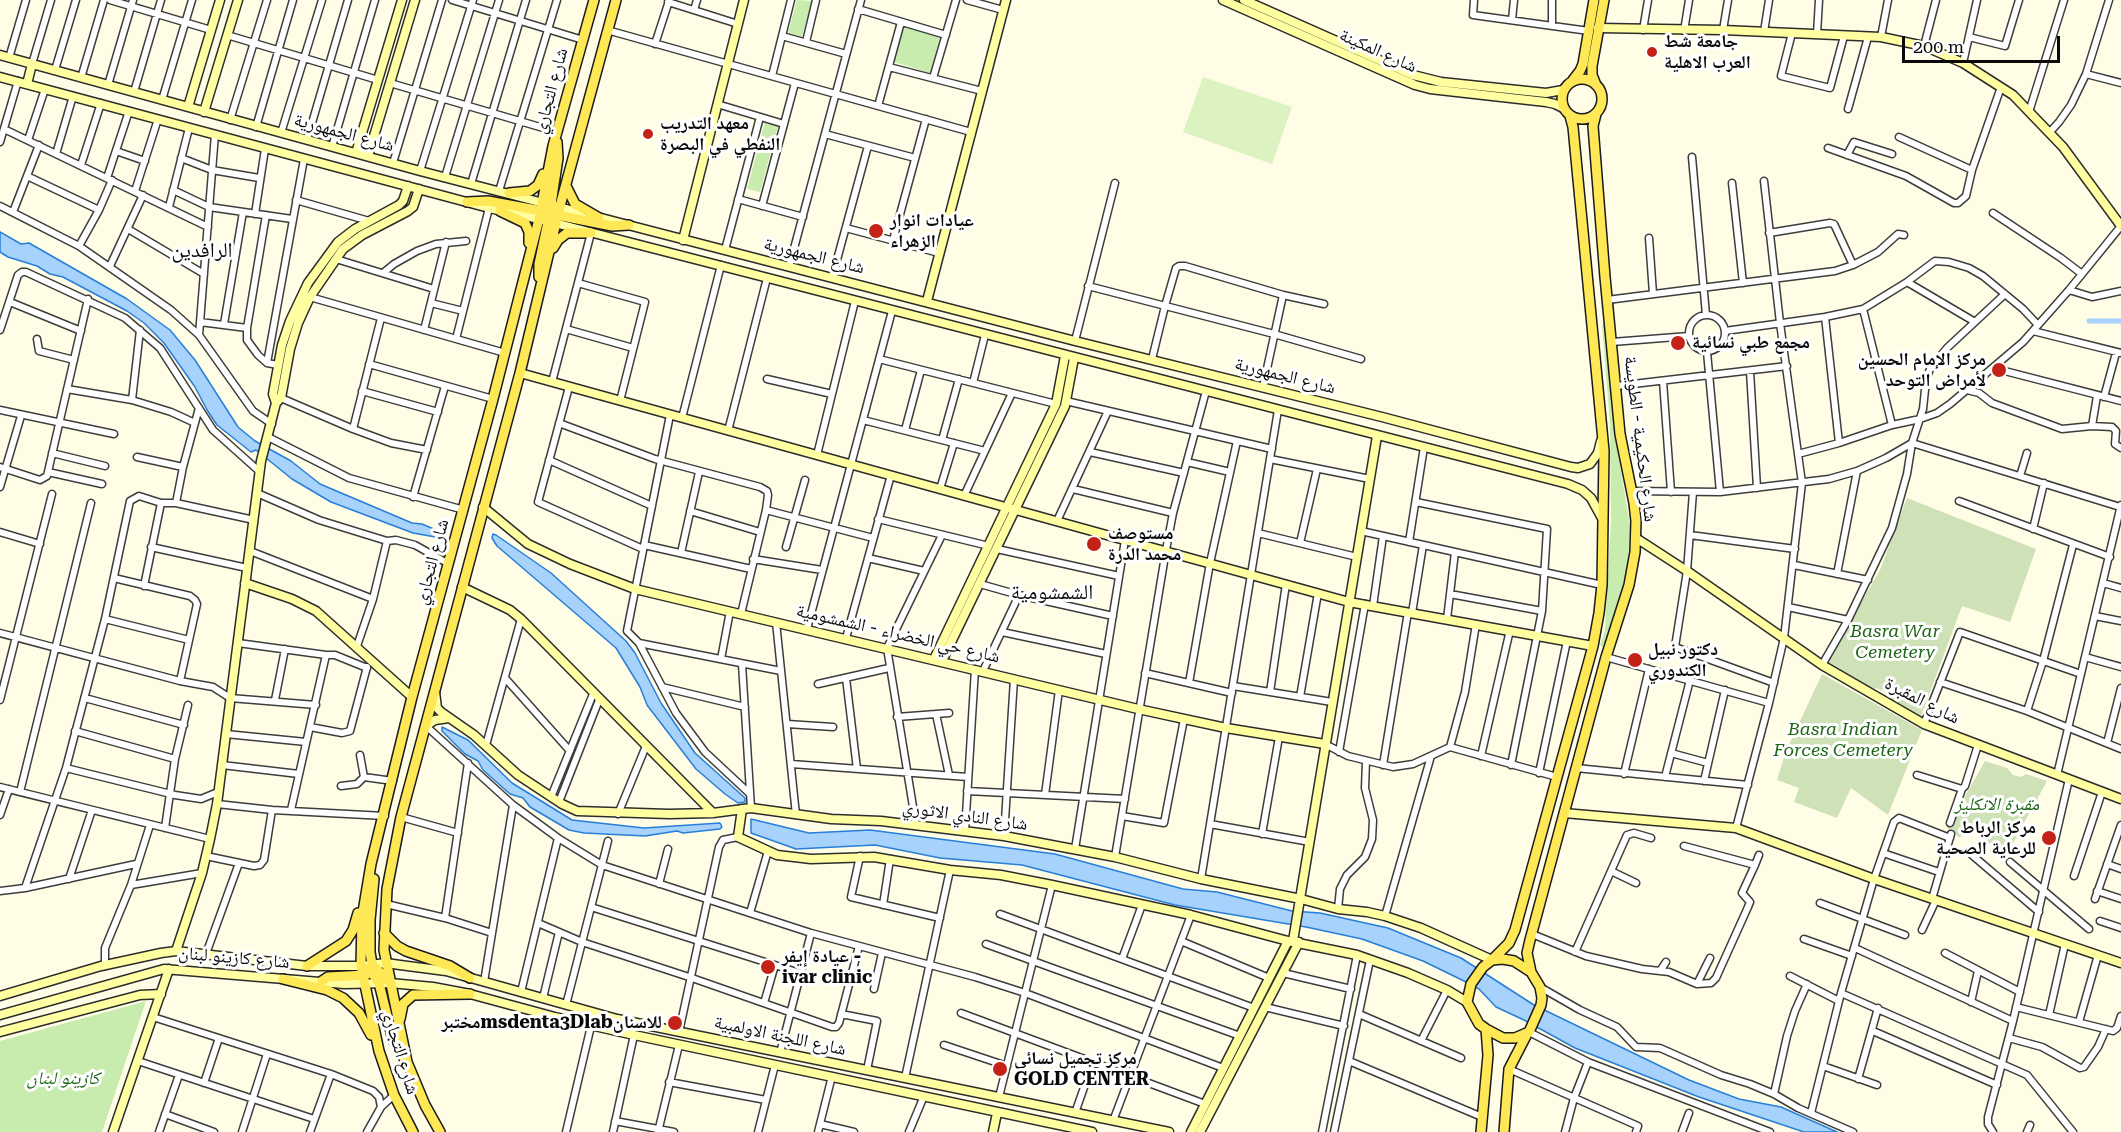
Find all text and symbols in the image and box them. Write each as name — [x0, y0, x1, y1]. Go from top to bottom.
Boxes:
street label: شارع المكينة — [1336, 24, 1420, 78]
scale bar — [1905, 24, 2062, 62]
place label: جامعة شط العرب الاهلية — [1664, 31, 1751, 74]
text: 200 m — [1913, 36, 1964, 57]
marker: جامعة شط العرب الاهلية — [1645, 45, 1659, 59]
street label: شارع التجاري — [529, 46, 573, 136]
street label: شارع الجمهورية — [292, 109, 396, 157]
place label: معهد التدريب النفطي في البصرة — [660, 113, 780, 156]
marker: معهد التدريب النفطي في البصرة — [641, 127, 655, 141]
place label: عيادات انوار الزهراء — [890, 210, 974, 252]
marker: عيادات انوار الزهراء — [867, 222, 885, 240]
street label: شارع الجمهورية — [761, 233, 867, 279]
district label: الرافدين — [171, 238, 233, 264]
place label: مجمع طبي نسائية — [1692, 332, 1810, 354]
marker: مجمع طبي نسائية — [1669, 334, 1687, 352]
place label: مركز الإمام الحسين لأمراض التوحد — [1858, 349, 1986, 392]
street label: شارع الجمهورية — [1232, 353, 1338, 399]
street label: شارع الحكيمية - الطويسة — [1619, 355, 1661, 523]
marker: مركز الإمام الحسين لأمراض التوحد — [1990, 361, 2008, 379]
street label: شارع التجاري — [410, 517, 454, 607]
place label: مستوصف محمد الدرة — [1108, 523, 1181, 566]
marker: مستوصف محمد الدرة — [1085, 535, 1103, 553]
district label: الشمشومية — [1011, 580, 1093, 606]
street label: شارع حي الخضراء - الشمشومية — [794, 600, 1002, 668]
park label: Basra War Cemetery — [1850, 621, 1940, 664]
place label: دكتور نبيل الكندوري — [1648, 639, 1718, 682]
marker: دكتور نبيل الكندوري — [1626, 651, 1644, 669]
street label: شارع المقبرة — [1881, 673, 1963, 729]
park label: Basra Indian Forces Cemetery — [1773, 719, 1913, 762]
park label: مقبرة الانكليز — [1955, 794, 2039, 816]
street label: شارع النادي الاثوري — [901, 797, 1029, 835]
place label: مركز الرباط للرعاية الصحية — [1936, 817, 2036, 860]
marker: مركز الرباط للرعاية الصحية — [2040, 829, 2058, 847]
street label: شارع كازينو لبنان — [177, 942, 291, 974]
place label: عيادة إيفر - ivar clinic — [782, 946, 872, 988]
marker: عيادة إيفر - ivar clinic — [759, 958, 777, 976]
street label: شارع التجاري — [377, 1007, 423, 1097]
street label: شارع اللجنة الاولمبية — [712, 1011, 848, 1061]
place label: مختبرmsdenta3Dlabللاسنان — [441, 1012, 662, 1034]
marker: مختبرmsdenta3Dlabللاسنان — [666, 1014, 684, 1032]
place label: مركز تجميل نسائي GOLD CENTER — [1014, 1048, 1149, 1090]
marker: مركز تجميل نسائي GOLD CENTER — [991, 1060, 1009, 1078]
park label: كازينو لبنان — [27, 1068, 99, 1090]

